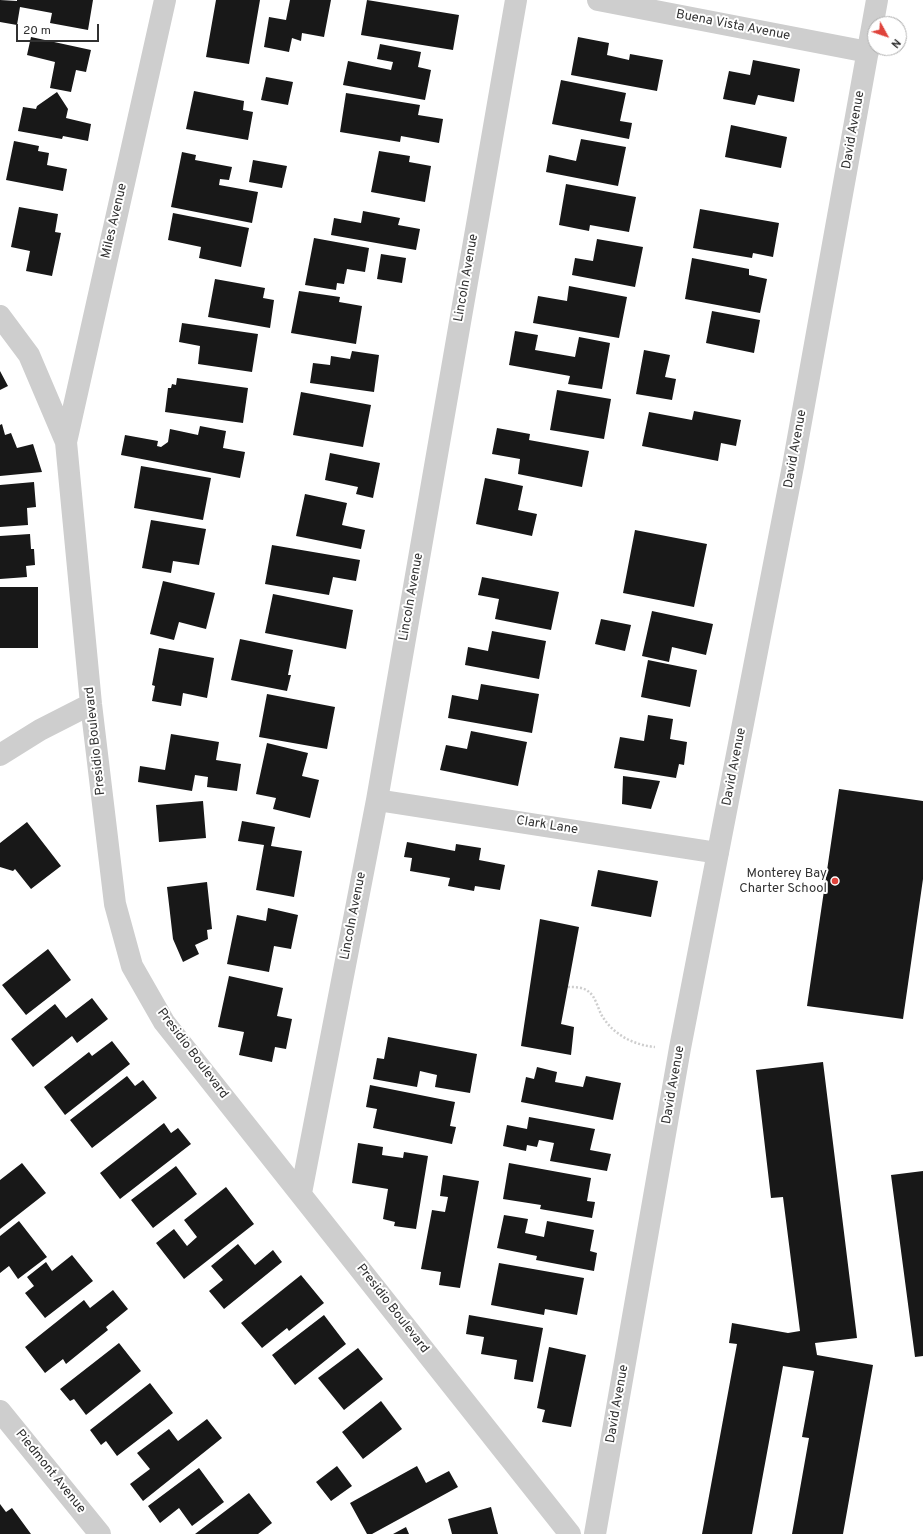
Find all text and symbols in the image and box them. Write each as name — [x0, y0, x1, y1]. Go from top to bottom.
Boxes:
street label: Buena Vista Avenue — [675, 7, 791, 45]
scale bar — [18, 16, 101, 42]
north arrow — [867, 16, 907, 56]
text: 20 m — [23, 23, 51, 39]
text: N — [888, 36, 903, 51]
street label: David Avenue — [839, 90, 869, 170]
street label: Miles Avenue — [99, 182, 131, 260]
street label: Lincoln Avenue — [452, 233, 482, 323]
street label: David Avenue — [781, 409, 811, 489]
street label: Lincoln Avenue — [397, 552, 427, 642]
street label: Presidio Boulevard — [83, 686, 109, 796]
street label: David Avenue — [720, 727, 750, 807]
street label: Clark Lane — [515, 813, 579, 839]
place label: Monterey Bay Charter School — [739, 866, 827, 897]
street label: Lincoln Avenue — [338, 871, 370, 961]
marker: Monterey Bay Charter School — [830, 876, 840, 886]
street label: Presidio Boulevard — [153, 1006, 231, 1102]
street label: David Avenue — [659, 1045, 689, 1125]
street label: Presidio Boulevard — [352, 1261, 432, 1357]
street label: David Avenue — [603, 1364, 633, 1444]
street label: Piedmont Avenue — [12, 1427, 88, 1517]

